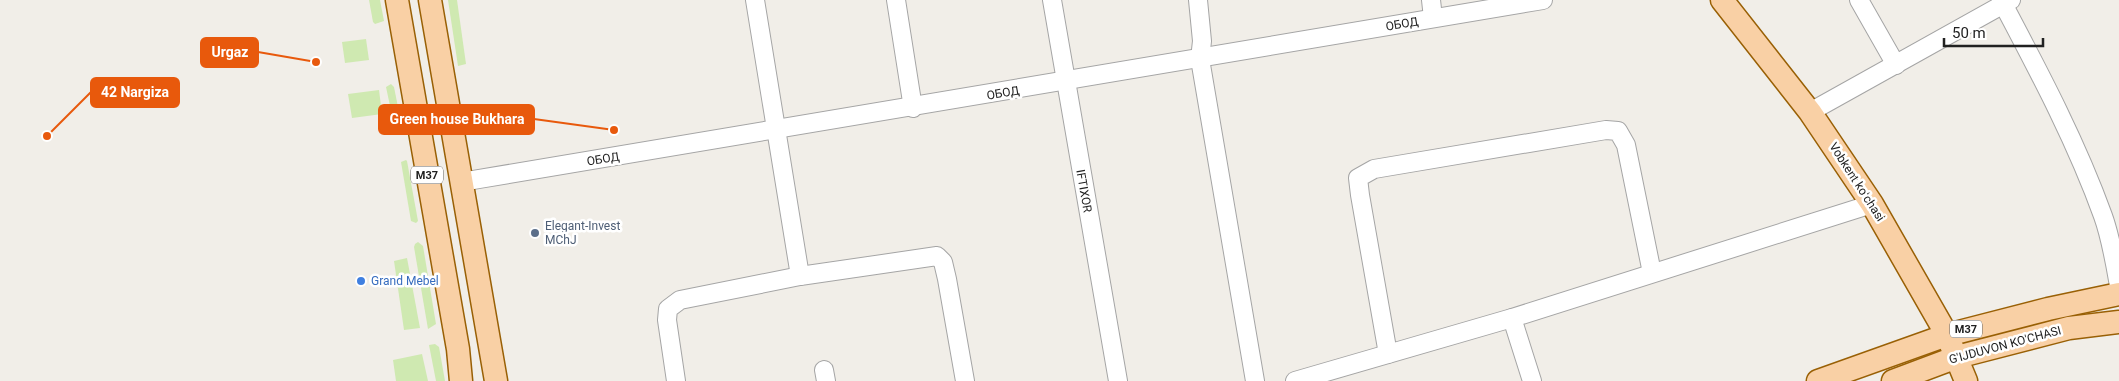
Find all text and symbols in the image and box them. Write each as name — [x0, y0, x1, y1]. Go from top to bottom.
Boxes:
street label: ОБОД — [1385, 14, 1419, 34]
scale bar — [1944, 15, 2043, 47]
text: 50 m — [1952, 24, 1986, 42]
callout: Urgaz — [201, 38, 258, 67]
text: Urgaz — [212, 44, 248, 60]
callout: 42 Nargiza — [91, 78, 179, 107]
street label: ОБОД — [986, 83, 1020, 103]
text: 42 Nargiza — [101, 84, 170, 100]
callout: Green house Bukhara — [379, 105, 534, 134]
text: Green house Bukhara — [390, 111, 525, 127]
street label: Vobkent koʻchasi — [1826, 140, 1888, 224]
street label: ОБОД — [586, 150, 620, 168]
road number: M37 — [411, 166, 443, 184]
street label: IFTIXOR — [1073, 168, 1095, 214]
place label: Elegant-Invest MChJ — [545, 219, 620, 247]
marker: Elegant-Invest MChJ — [529, 227, 541, 239]
place label: Grand Mebel — [371, 274, 439, 288]
marker: Grand Mebel — [355, 275, 367, 287]
road number: M37 — [1950, 320, 1982, 338]
street label: G'IJDUVON KO'CHASI — [1947, 323, 2063, 367]

